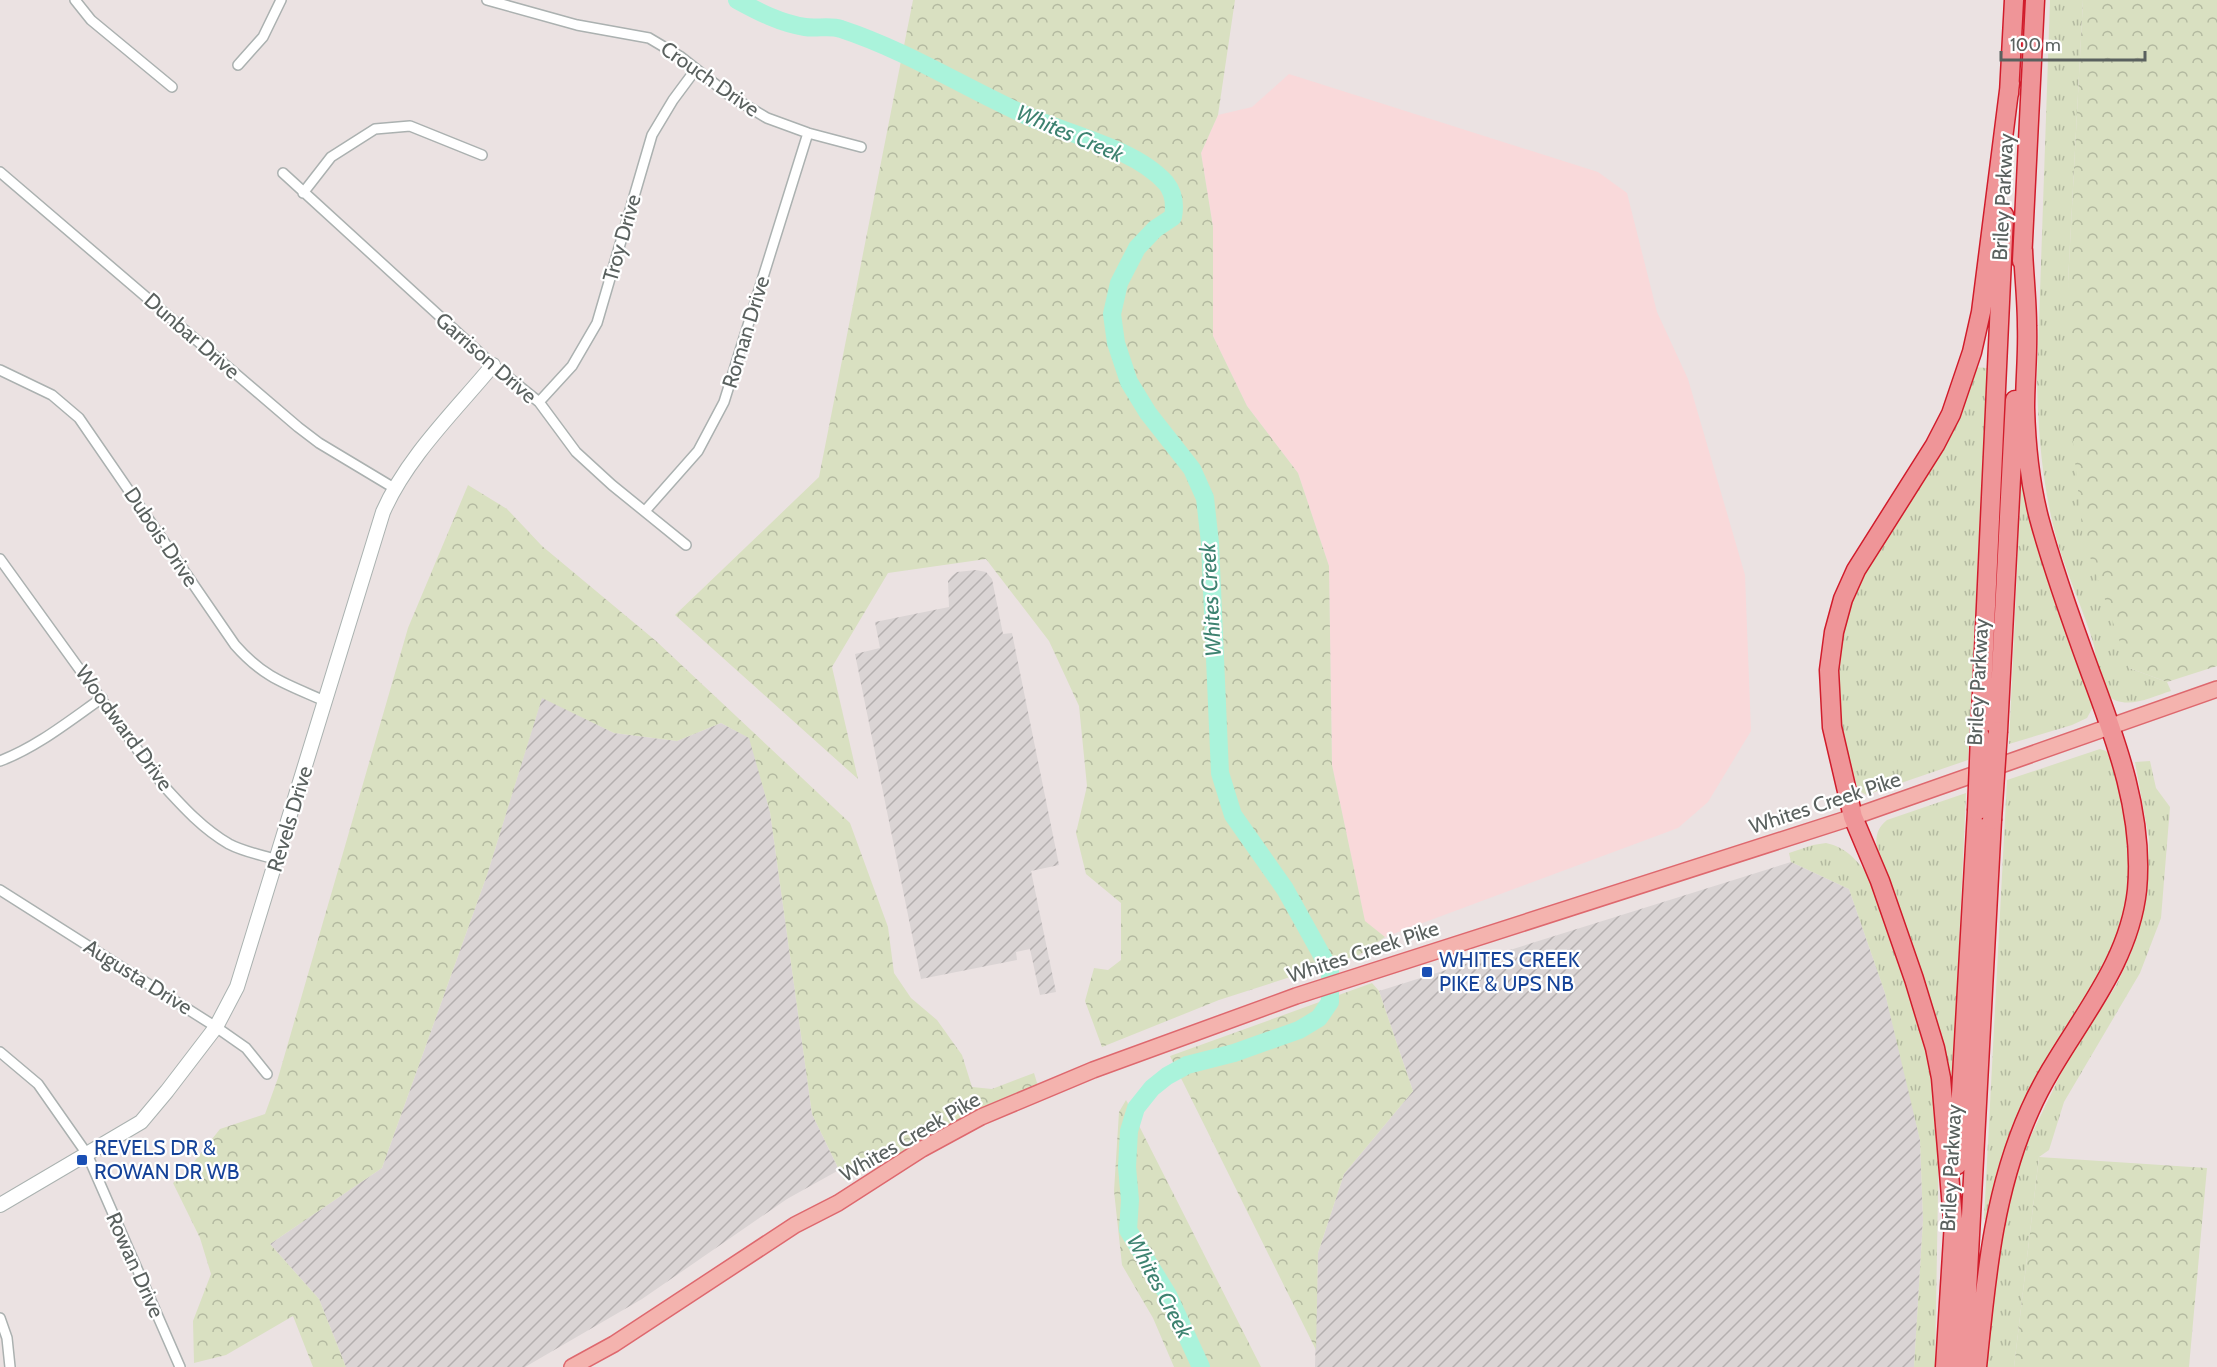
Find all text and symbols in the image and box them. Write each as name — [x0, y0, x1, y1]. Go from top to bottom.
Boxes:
scale bar — [2001, 24, 2145, 62]
text: 100 m — [2010, 34, 2061, 56]
street label: Crouch Drive — [656, 36, 765, 122]
water label: Whites Creek — [1012, 99, 1128, 168]
street label: Briley Parkway — [1987, 132, 2018, 261]
street label: Troy Drive — [597, 191, 646, 284]
street label: Roman Drive — [717, 273, 774, 391]
street label: Dunbar Drive — [140, 287, 245, 384]
street label: Garrison Drive — [431, 307, 542, 408]
street label: Dubois Drive — [119, 482, 204, 591]
water label: Whites Creek — [1194, 542, 1227, 657]
street label: Briley Parkway — [1962, 617, 1993, 746]
street label: Woodward Drive — [71, 660, 178, 795]
street label: Revels Drive — [262, 763, 318, 875]
street label: Whites Creek Pike — [1746, 766, 1904, 839]
street label: Whites Creek Pike — [1284, 915, 1442, 988]
street label: Augusta Drive — [80, 933, 197, 1020]
place label: WHITES CREEK PIKE & UPS NB — [1439, 947, 1580, 996]
marker: WHITES CREEK PIKE & UPS NB — [1420, 965, 1434, 979]
street label: Whites Creek Pike — [835, 1086, 984, 1187]
street label: Briley Parkway — [1935, 1103, 1966, 1232]
place label: REVELS DR & ROWAN DR WB — [94, 1135, 239, 1184]
marker: REVELS DR & ROWAN DR WB — [75, 1153, 89, 1167]
street label: Rowan Drive — [101, 1208, 170, 1321]
water label: Whites Creek — [1121, 1230, 1198, 1343]

